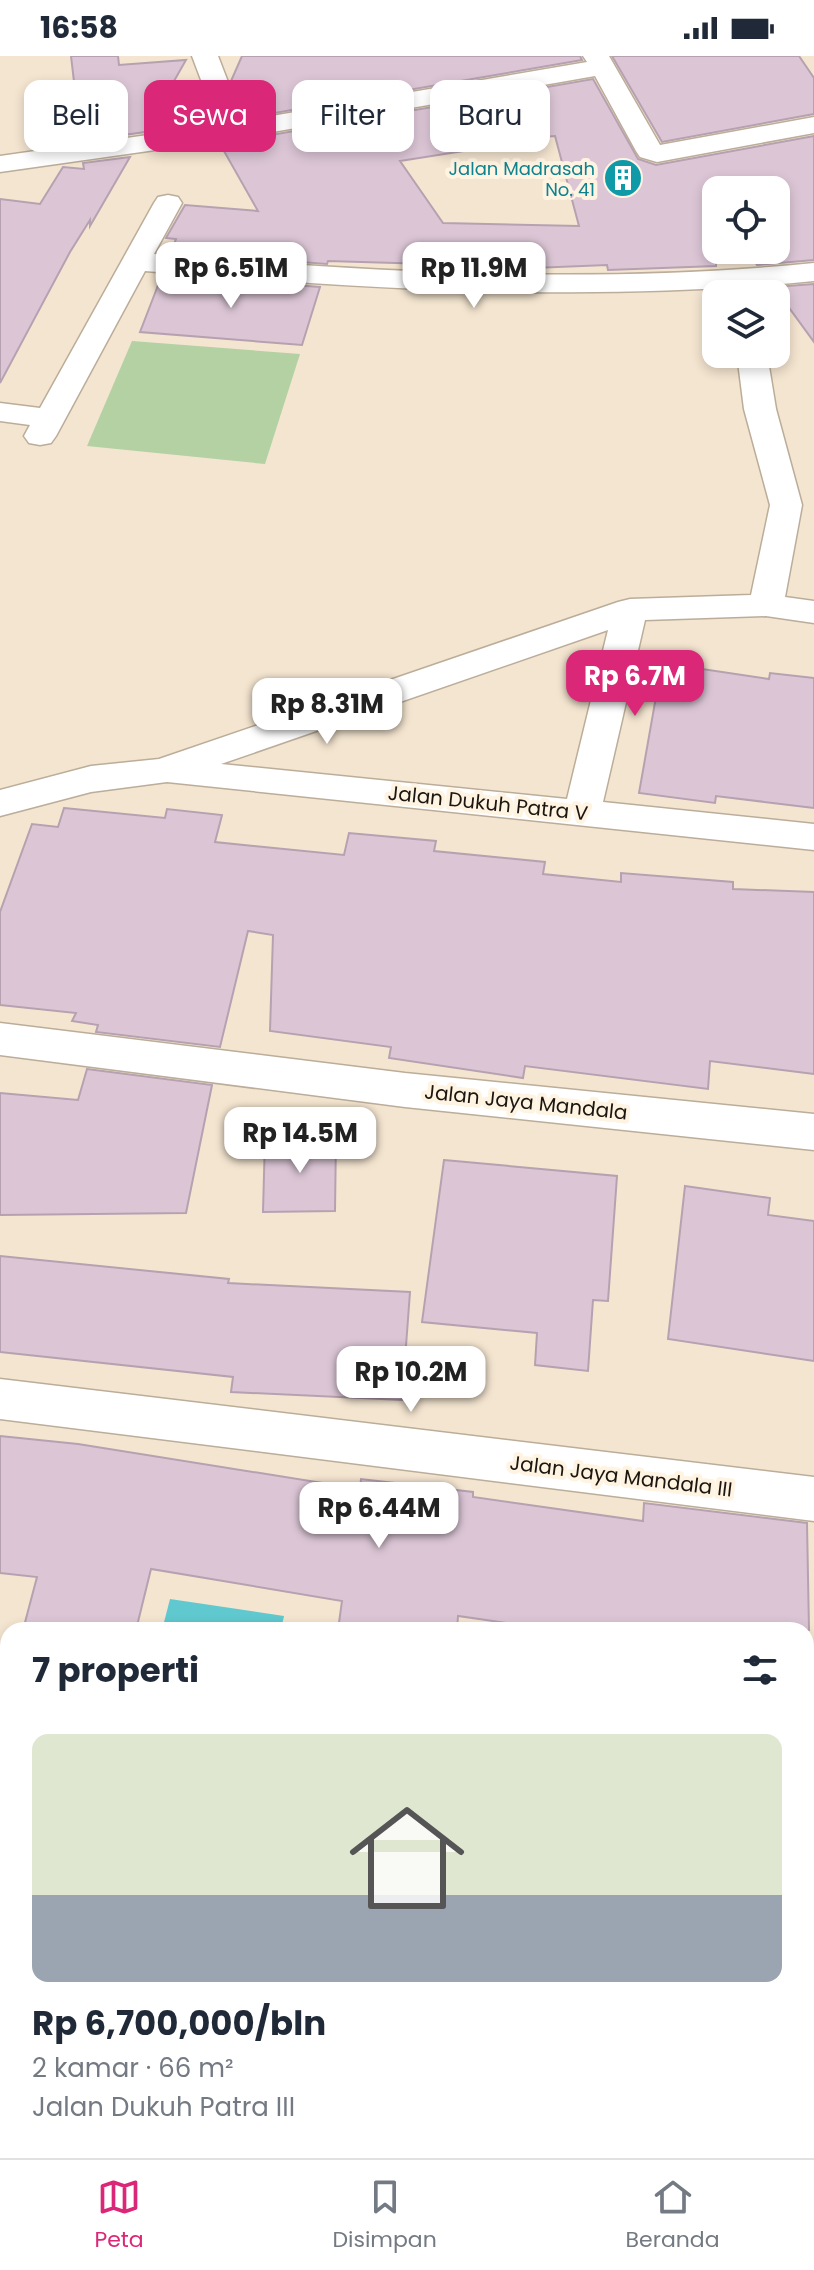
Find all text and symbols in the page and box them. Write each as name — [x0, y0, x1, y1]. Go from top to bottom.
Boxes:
text: 16:58 — [40, 6, 118, 49]
chip: Beli — [24, 80, 128, 152]
chip: Sewa — [144, 80, 276, 152]
chip: Filter — [292, 80, 414, 152]
chip: Baru — [430, 80, 550, 152]
place label: Jalan Madrasah No. 41 — [449, 156, 595, 202]
building icon: Jalan Madrasah No. 41 — [602, 157, 644, 199]
map controls — [702, 176, 790, 368]
button: locate — [702, 176, 790, 264]
pin: Rp 6.51M — [148, 242, 314, 310]
pin: Rp 11.9M — [391, 242, 557, 310]
text: Rp 6.51M — [174, 250, 288, 286]
text: Rp 11.9M — [421, 250, 527, 286]
button: layers — [702, 280, 790, 368]
pin: Rp 6.7M — [561, 650, 709, 718]
text: Rp 6.7M — [584, 658, 686, 694]
pin: Rp 8.31M — [244, 678, 410, 746]
text: Rp 8.31M — [270, 686, 384, 722]
street label: Jalan Dukuh Patra V — [387, 779, 590, 827]
street label: Jalan Jaya Mandala — [423, 1077, 629, 1127]
pin: Rp 14.5M — [217, 1107, 383, 1175]
text: Rp 14.5M — [242, 1115, 358, 1151]
pin: Rp 10.2M — [328, 1346, 494, 1414]
text: Rp 10.2M — [355, 1354, 467, 1390]
street label: Jalan Jaya Mandala III — [508, 1448, 734, 1504]
pin: Rp 6.44M — [296, 1482, 462, 1550]
text: Rp 6.44M — [317, 1490, 441, 1526]
text: 7 properti — [32, 1646, 199, 1694]
icon: filters — [738, 1648, 782, 1692]
icon: home — [335, 1786, 479, 1930]
text: Rp 6,700,000/bln — [32, 1999, 326, 2047]
text: 2 kamar · 66 m² — [32, 2050, 234, 2086]
text: Jalan Dukuh Patra III — [32, 2089, 295, 2125]
tab: Peta — [94, 2175, 144, 2256]
tab: Disimpan — [332, 2175, 437, 2256]
tab: Beranda — [626, 2175, 720, 2256]

